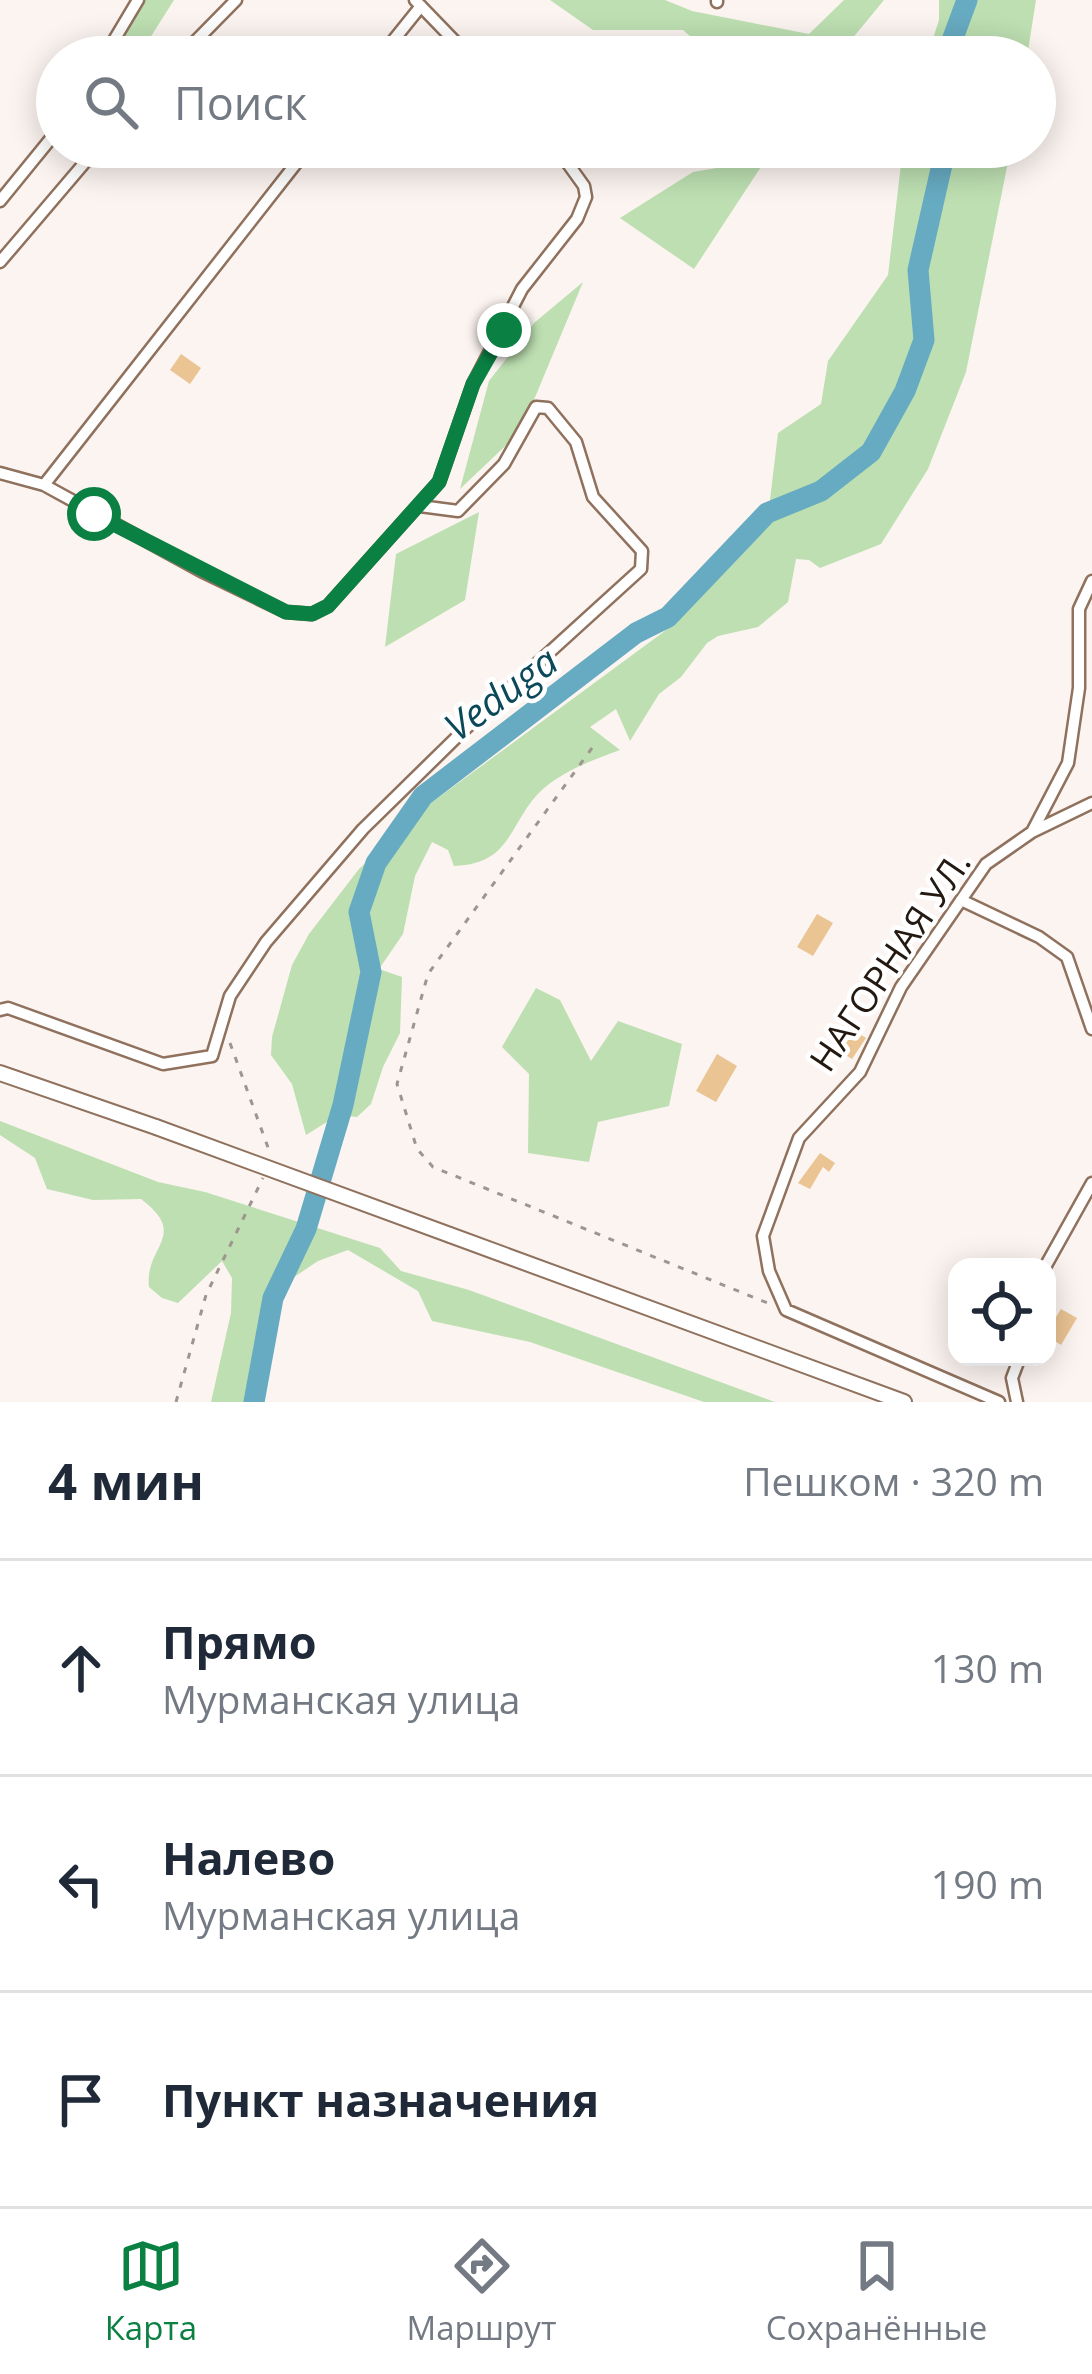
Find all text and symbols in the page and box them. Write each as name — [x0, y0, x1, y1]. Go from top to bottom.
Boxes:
search box — [36, 36, 1056, 168]
icon: search — [78, 69, 144, 135]
text: Поиск — [174, 72, 307, 133]
route end — [477, 303, 531, 357]
route start — [67, 487, 121, 541]
water label: Veduga — [433, 634, 568, 752]
street label: НАГОРНАЯ УЛ. — [798, 841, 982, 1081]
map controls — [948, 1258, 1056, 1366]
button: locate — [948, 1258, 1056, 1366]
text: 4 мин — [48, 1445, 204, 1515]
text: Пешком · 320 m — [743, 1454, 1044, 1507]
text: Прямо — [162, 1611, 317, 1672]
icon: ahead — [48, 1635, 114, 1701]
text: 130 m — [931, 1641, 1044, 1694]
text: Мурманская улица — [162, 1672, 520, 1725]
text: Налево — [162, 1827, 335, 1888]
icon: left — [48, 1851, 114, 1917]
text: 190 m — [931, 1857, 1044, 1910]
text: Мурманская улица — [162, 1888, 520, 1941]
icon: arrive — [48, 2067, 114, 2133]
text: Пункт назначения — [162, 2069, 599, 2130]
tab: Карта — [105, 2233, 197, 2350]
tab: Маршрут — [407, 2233, 556, 2350]
tab: Сохранённые — [766, 2233, 987, 2350]

